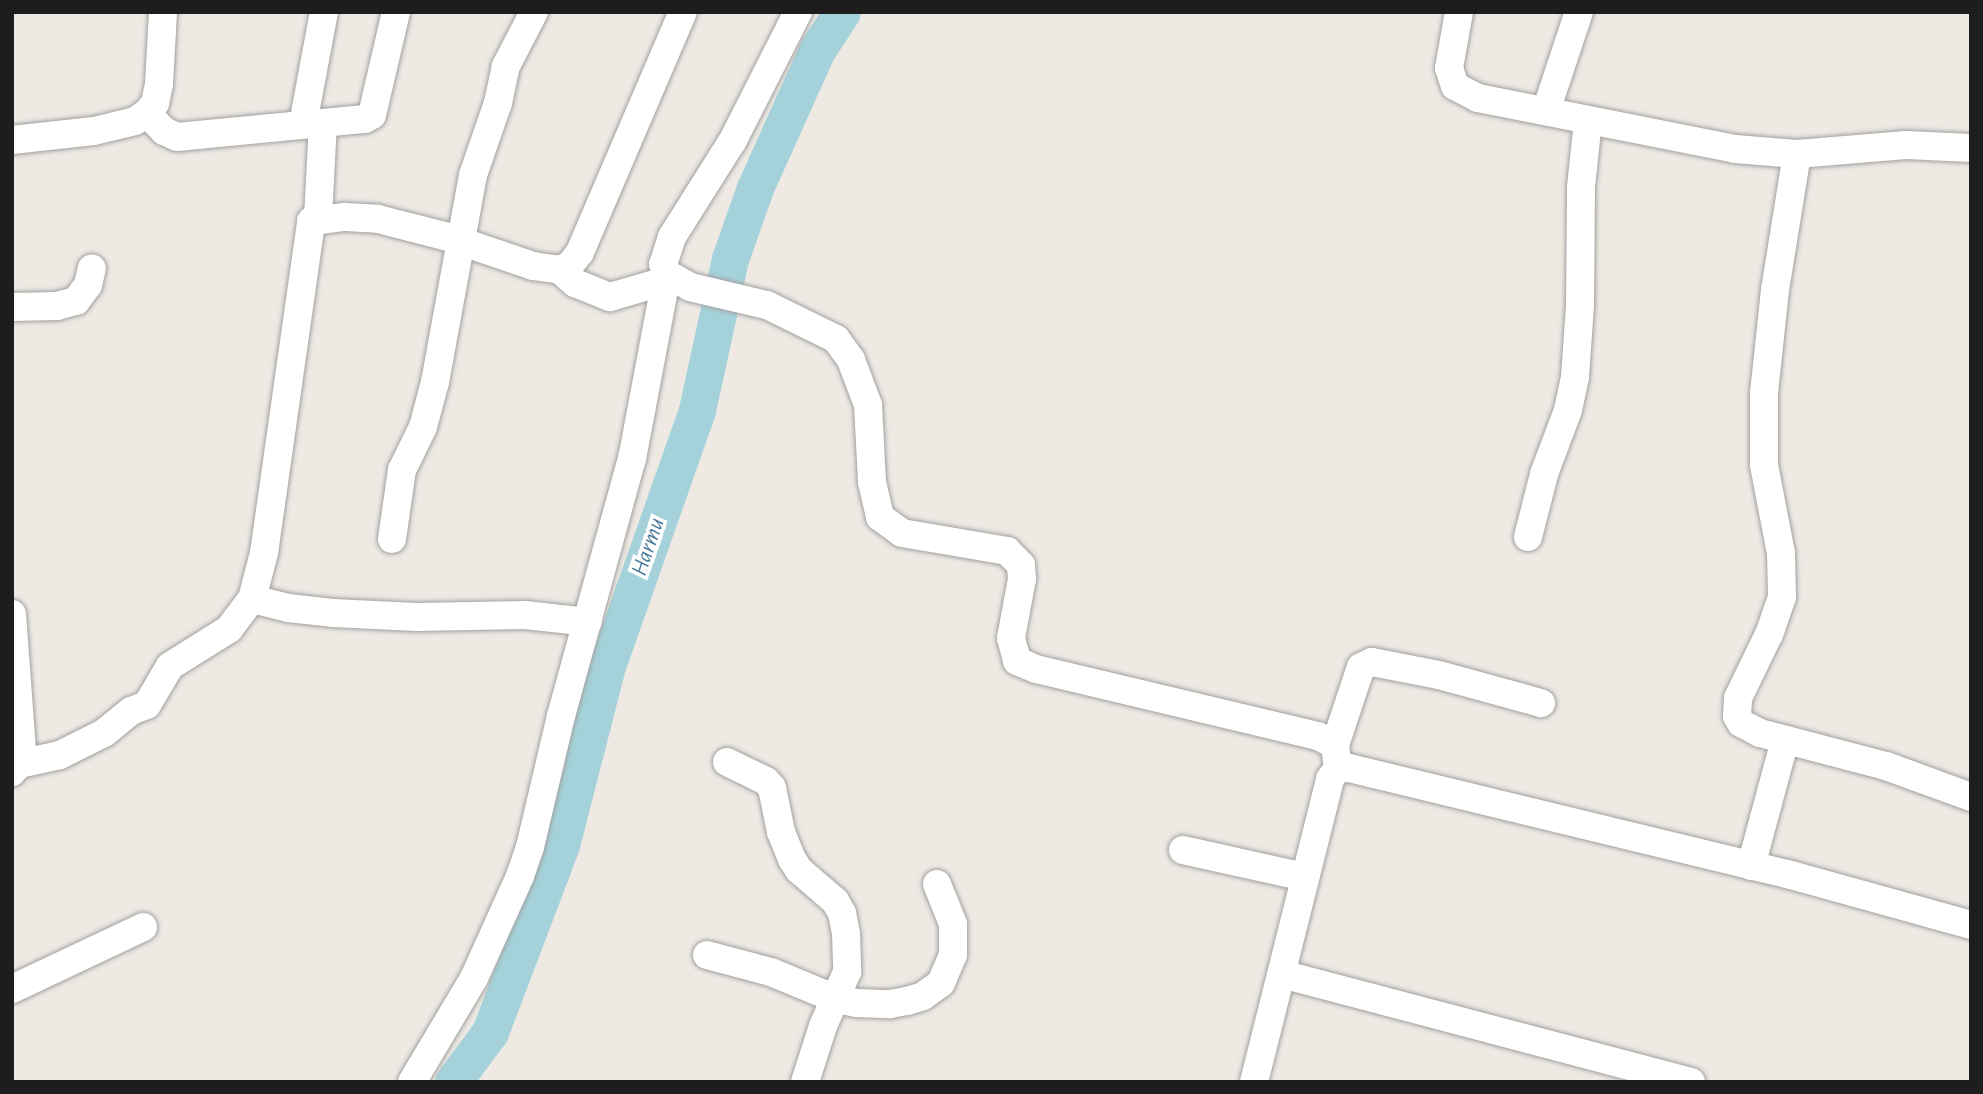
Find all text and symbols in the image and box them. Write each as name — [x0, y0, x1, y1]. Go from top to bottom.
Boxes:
water label: Harmu — [626, 514, 672, 580]

